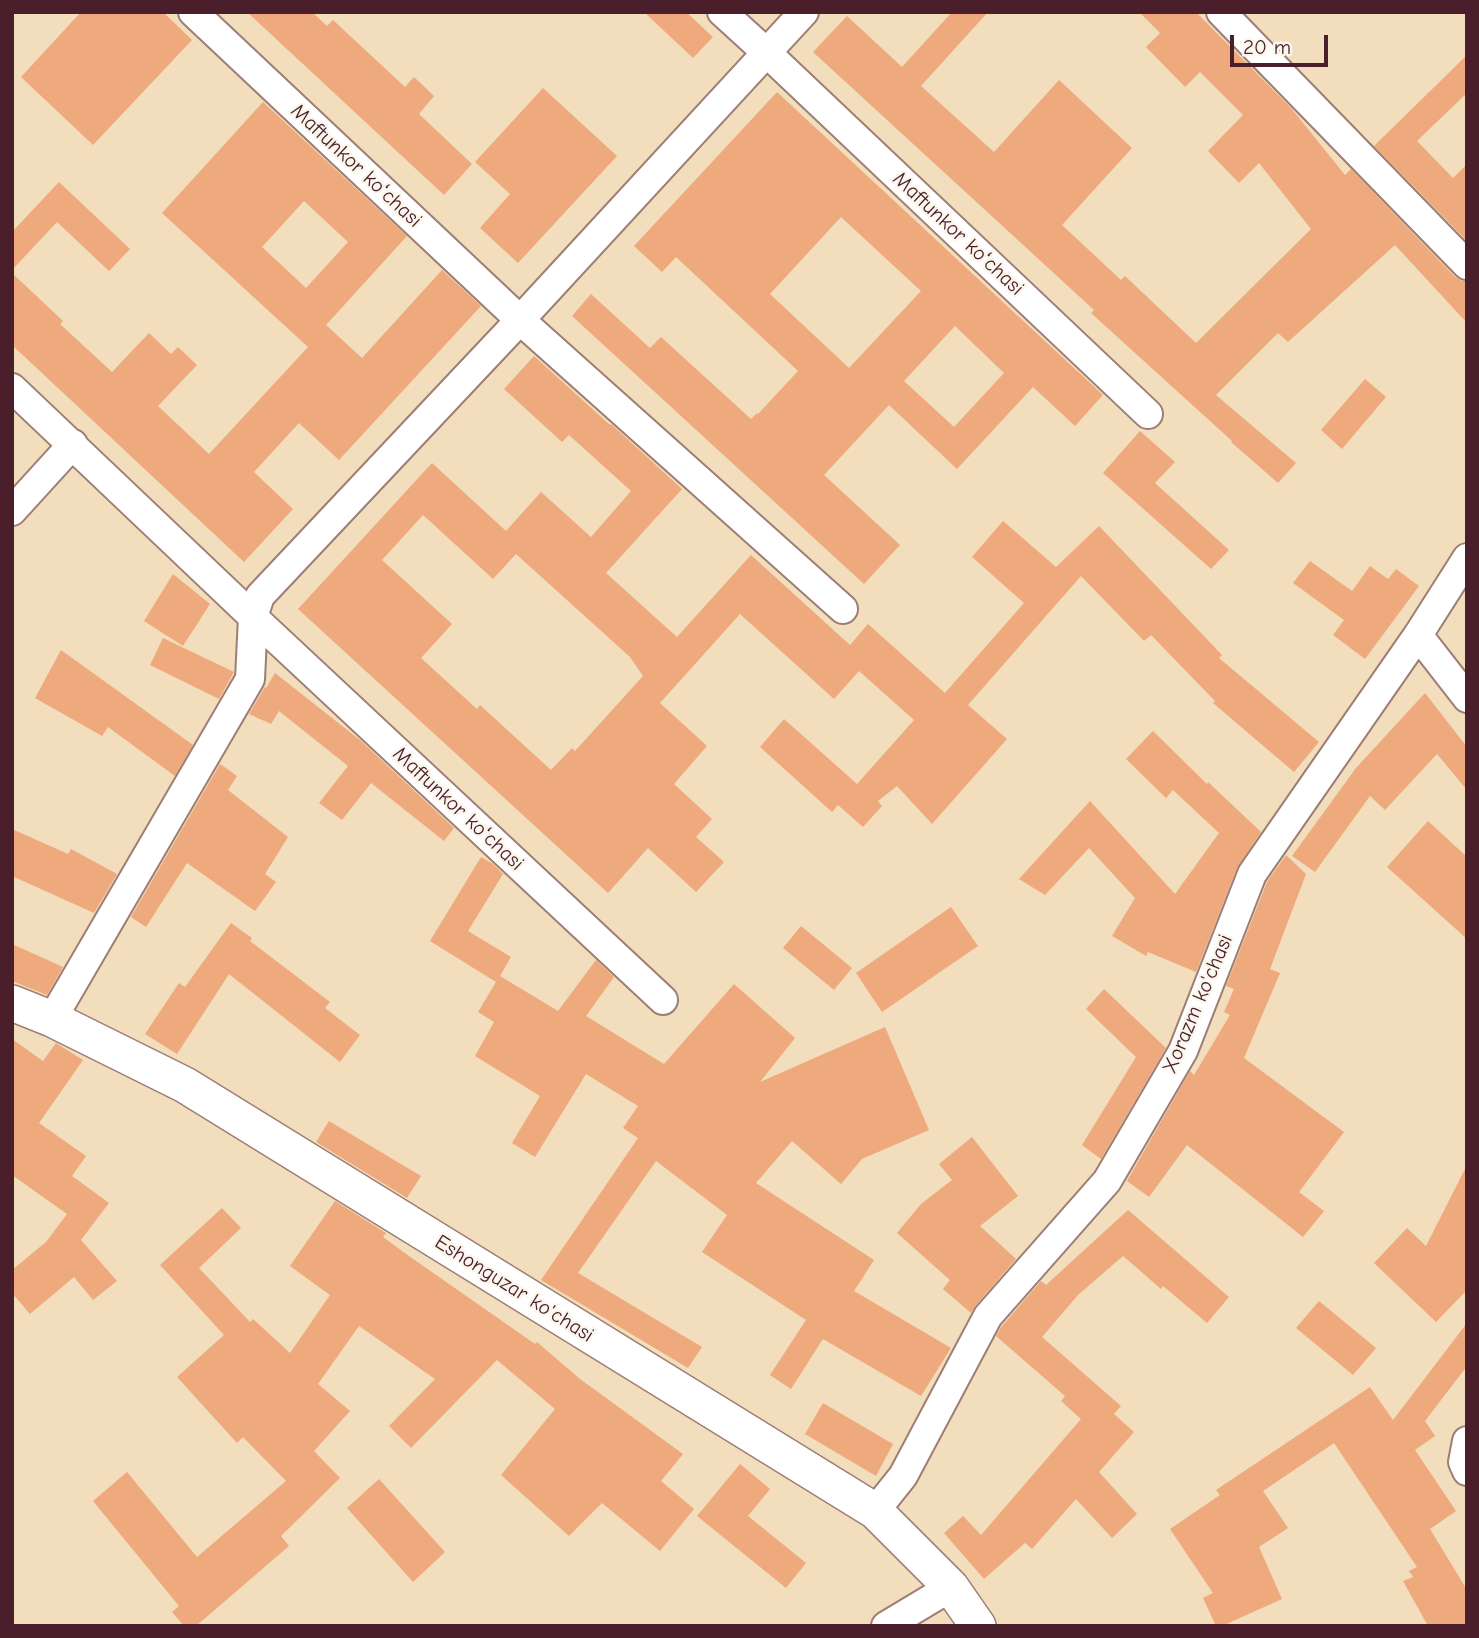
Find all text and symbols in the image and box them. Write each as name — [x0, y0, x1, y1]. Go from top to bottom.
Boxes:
scale bar — [1234, 21, 1332, 65]
text: 20 m — [1243, 35, 1291, 59]
street label: Maftunkor koʻchasi — [285, 99, 427, 233]
street label: Maftunkor koʻchasi — [887, 167, 1029, 301]
street label: Maftunkor koʻchasi — [387, 742, 529, 876]
street label: Xorazm ko'chasi — [1157, 931, 1239, 1077]
street label: Eshonguzar ko'chasi — [430, 1230, 598, 1348]

